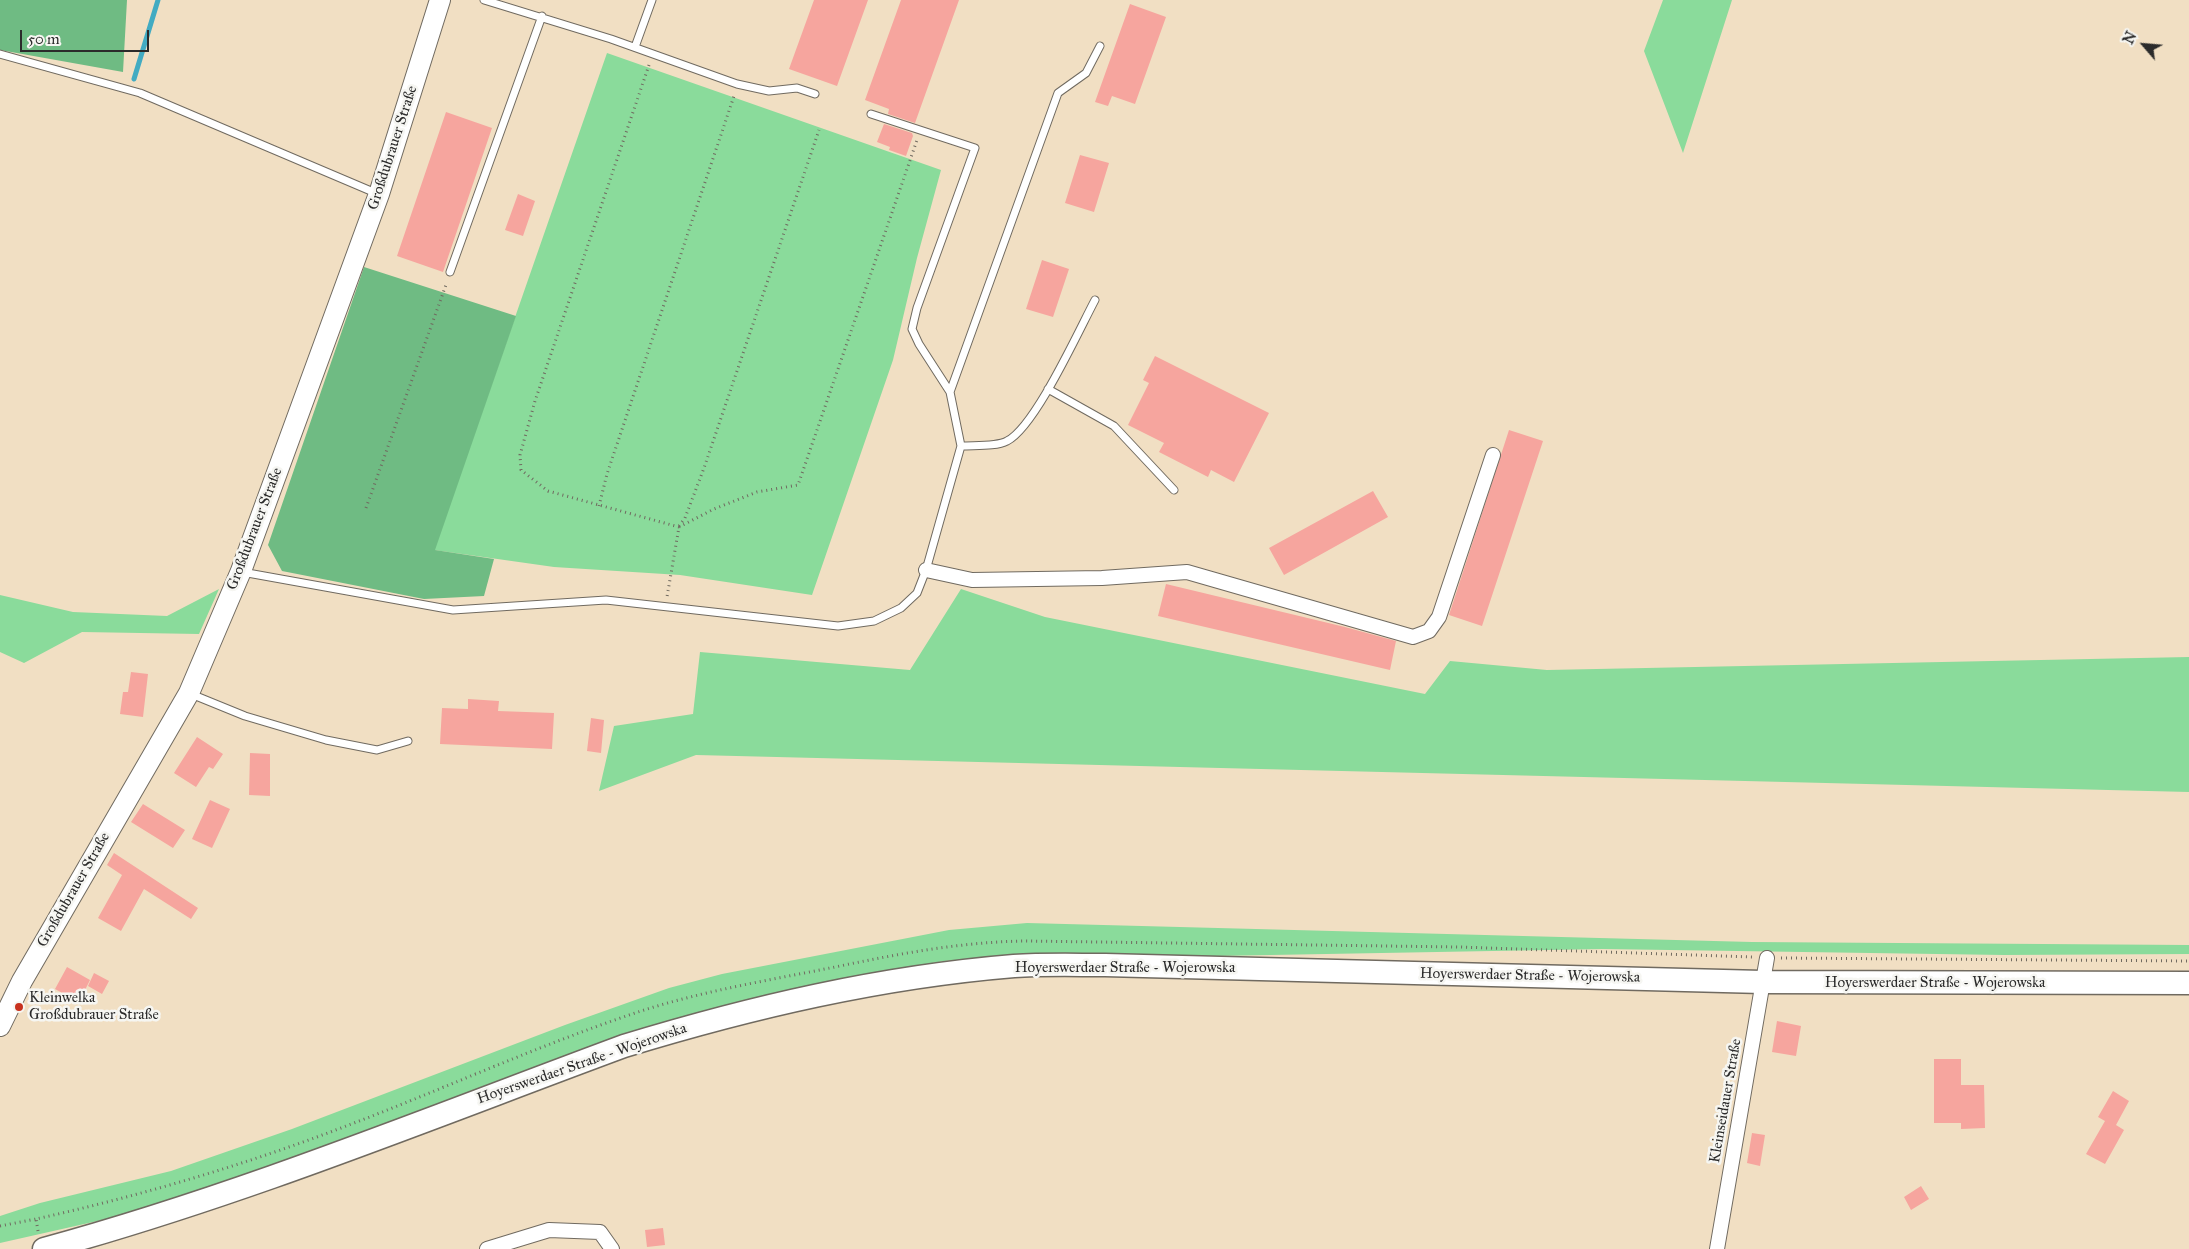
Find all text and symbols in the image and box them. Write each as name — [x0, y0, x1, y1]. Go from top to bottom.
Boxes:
scale bar — [22, 20, 151, 52]
north arrow — [2119, 20, 2169, 70]
text: N — [2120, 29, 2140, 47]
text: 50 m — [28, 30, 60, 48]
street label: Großdubrauer Straße — [364, 84, 422, 212]
street label: Großdubrauer Straße — [223, 465, 287, 593]
street label: Großdubrauer Straße — [34, 829, 114, 951]
street label: Hoyerswerdaer Straße - Wojerowska — [1015, 959, 1235, 977]
street label: Hoyerswerdaer Straße - Wojerowska — [1420, 965, 1640, 987]
street label: Hoyerswerdaer Straße - Wojerowska — [1825, 974, 2045, 992]
place label: Kleinwelka Großdubrauer Straße — [29, 989, 159, 1024]
marker: Kleinwelka Großdubrauer Straße — [13, 1001, 25, 1013]
street label: Hoyerswerdaer Straße - Wojerowska — [475, 1020, 689, 1108]
street label: Kleinseidauer Straße — [1706, 1037, 1746, 1165]

